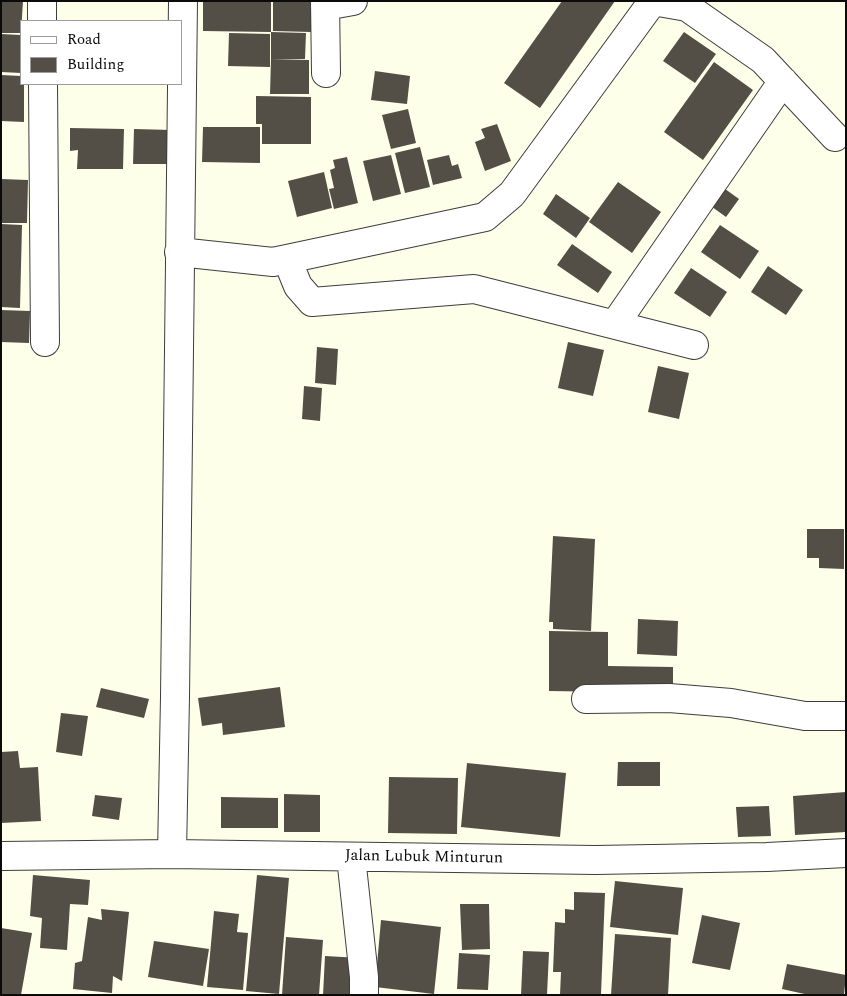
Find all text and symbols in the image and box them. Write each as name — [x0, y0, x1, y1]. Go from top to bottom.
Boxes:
legend — [20, 20, 182, 85]
text: Road — [67, 28, 101, 51]
text: Building — [67, 53, 124, 76]
street label: Jalan Lubuk Minturun — [345, 847, 503, 869]

